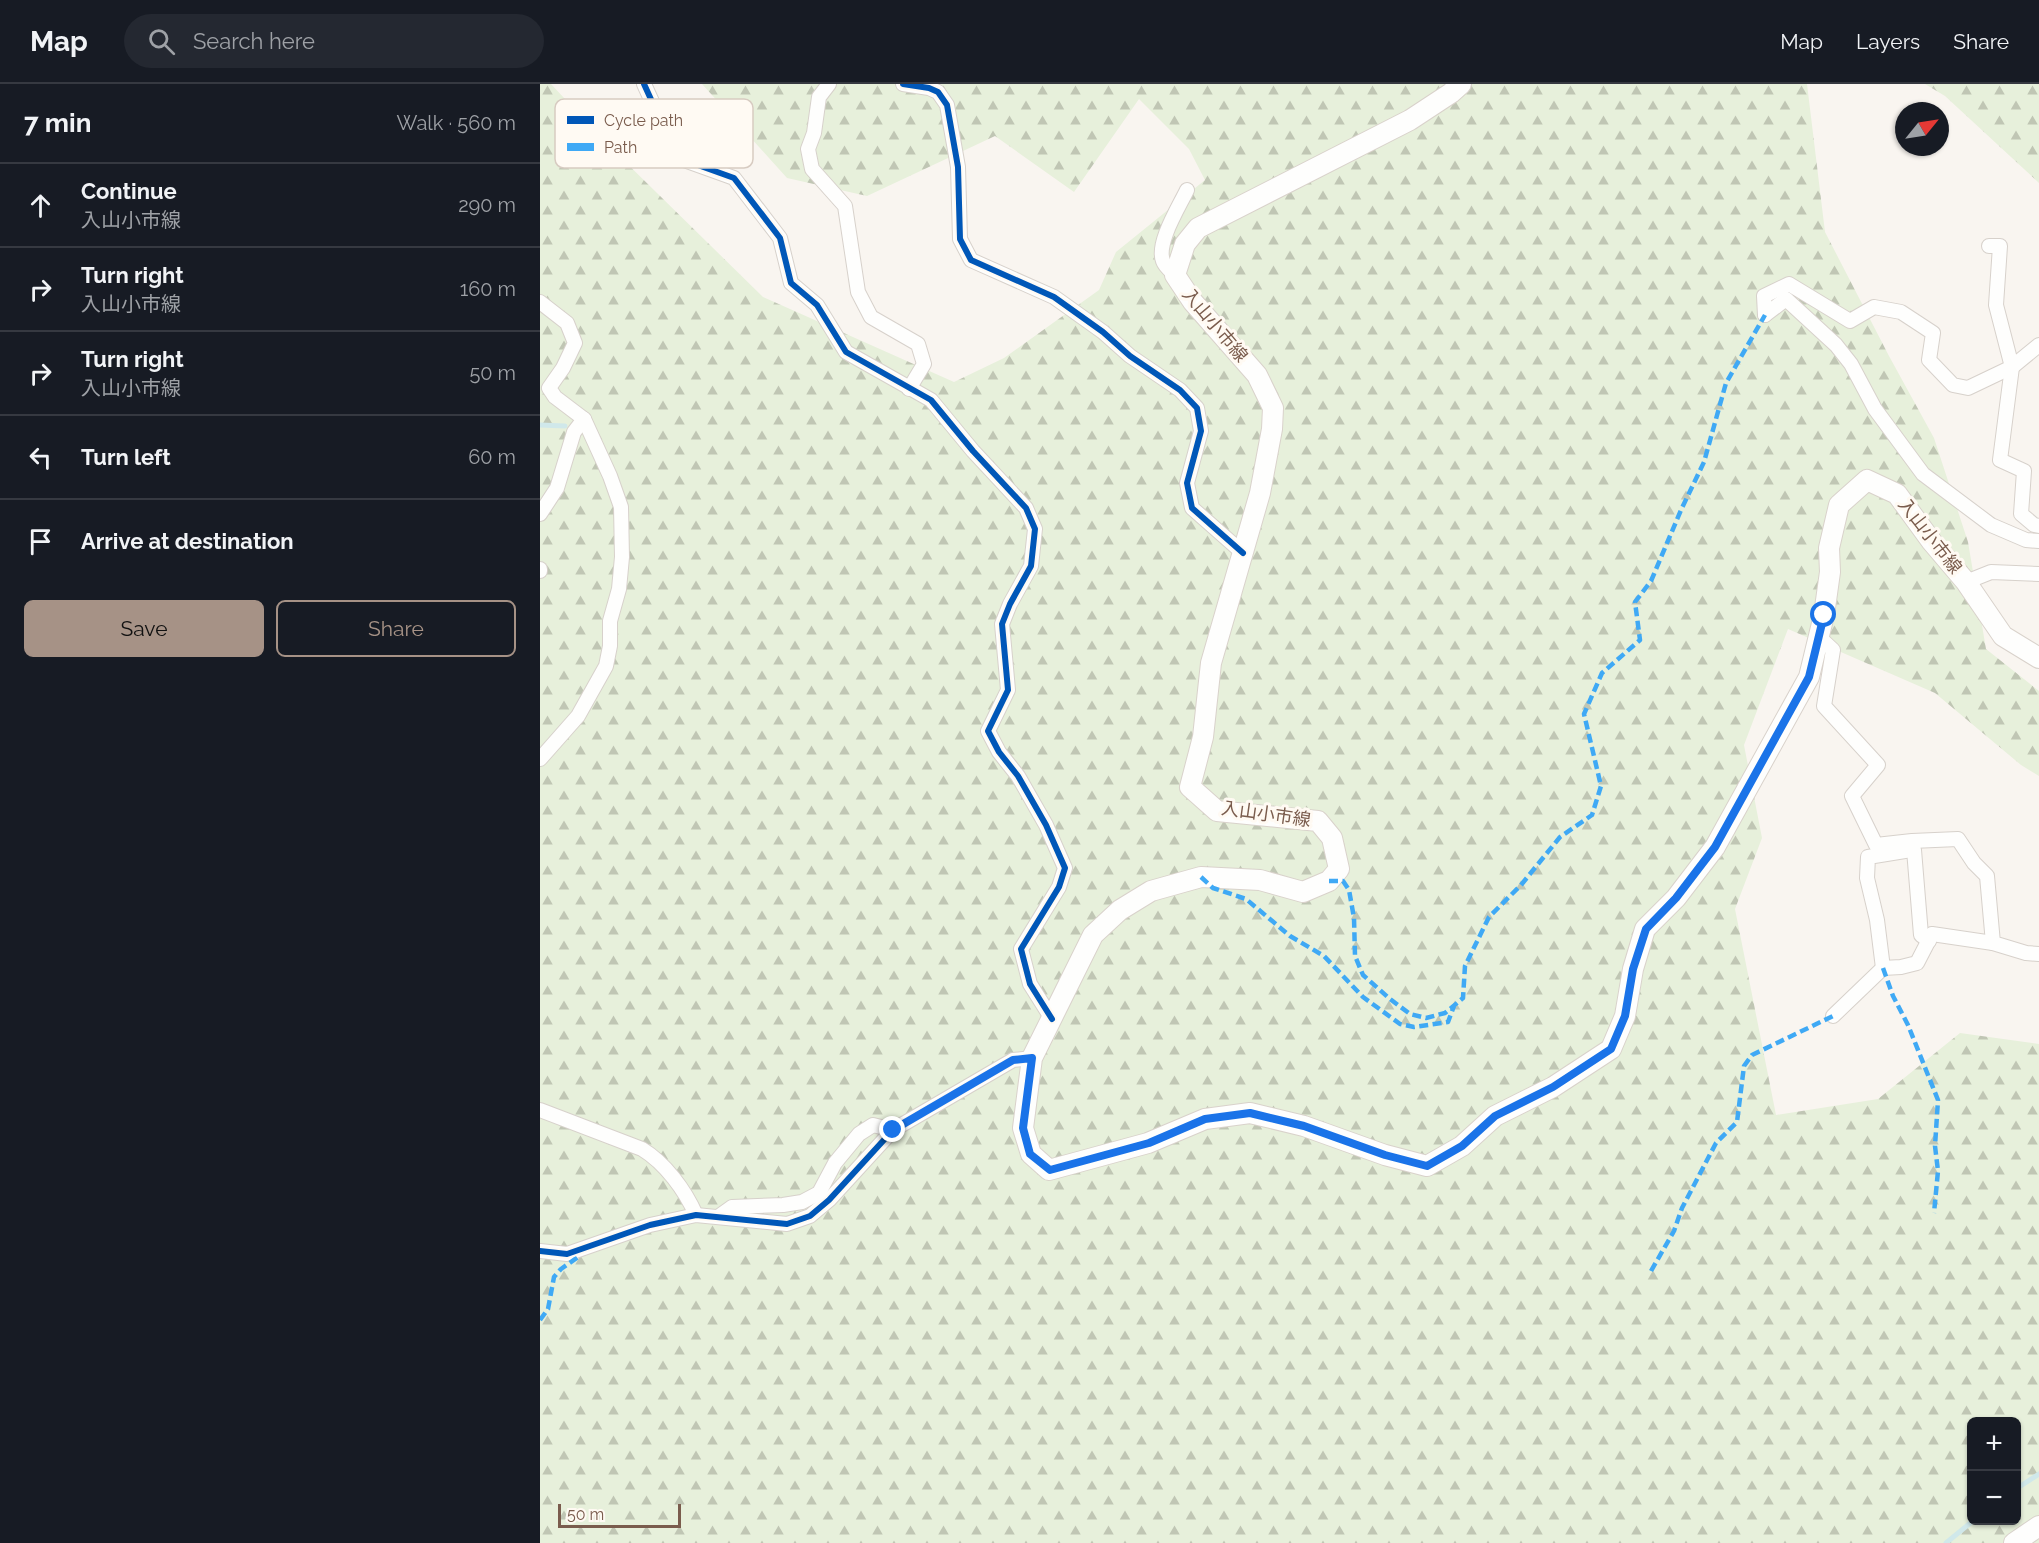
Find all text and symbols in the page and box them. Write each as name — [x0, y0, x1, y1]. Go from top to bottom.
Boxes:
search box — [124, 14, 544, 68]
text: Map — [30, 25, 88, 58]
icon: search — [145, 25, 178, 58]
text: Search here — [193, 28, 315, 54]
text: Map — [1780, 29, 1823, 54]
text: Layers — [1856, 29, 1920, 54]
text: Share — [1953, 29, 2009, 54]
legend — [555, 99, 753, 168]
north arrow — [1895, 102, 1949, 156]
text: 7 min — [24, 108, 91, 138]
text: Walk · 560 m — [397, 111, 516, 135]
text: Cycle path — [604, 111, 683, 130]
text: Path — [604, 138, 637, 157]
text: Continue — [81, 178, 177, 204]
icon: ahead — [24, 189, 57, 222]
text: 290 m — [458, 193, 516, 217]
text: 入山小市線 — [81, 208, 181, 232]
text: Turn right — [81, 262, 184, 288]
icon: right — [24, 273, 57, 306]
text: 160 m — [460, 277, 516, 301]
street label: 入山小市線 — [1178, 283, 1252, 366]
text: 入山小市線 — [81, 292, 181, 316]
text: Turn right — [81, 346, 184, 372]
icon: right — [24, 357, 57, 390]
text: 50 m — [469, 361, 516, 385]
text: 入山小市線 — [81, 376, 181, 400]
icon: left — [24, 441, 57, 474]
text: Turn left — [81, 444, 171, 470]
text: 60 m — [468, 445, 516, 469]
street label: 入山小市線 — [1894, 494, 1966, 578]
icon: arrive — [24, 525, 57, 558]
text: Arrive at destination — [81, 528, 294, 554]
button: Save — [24, 600, 264, 657]
button: Share — [276, 600, 516, 657]
route start — [1810, 601, 1836, 627]
street label: 入山小市線 — [1220, 797, 1312, 830]
route end — [879, 1116, 905, 1142]
map controls — [1967, 1417, 2021, 1525]
button: + — [1967, 1417, 2021, 1471]
button: − — [1967, 1471, 2021, 1525]
scale bar — [558, 1501, 681, 1528]
text: 50 m — [567, 1505, 604, 1524]

